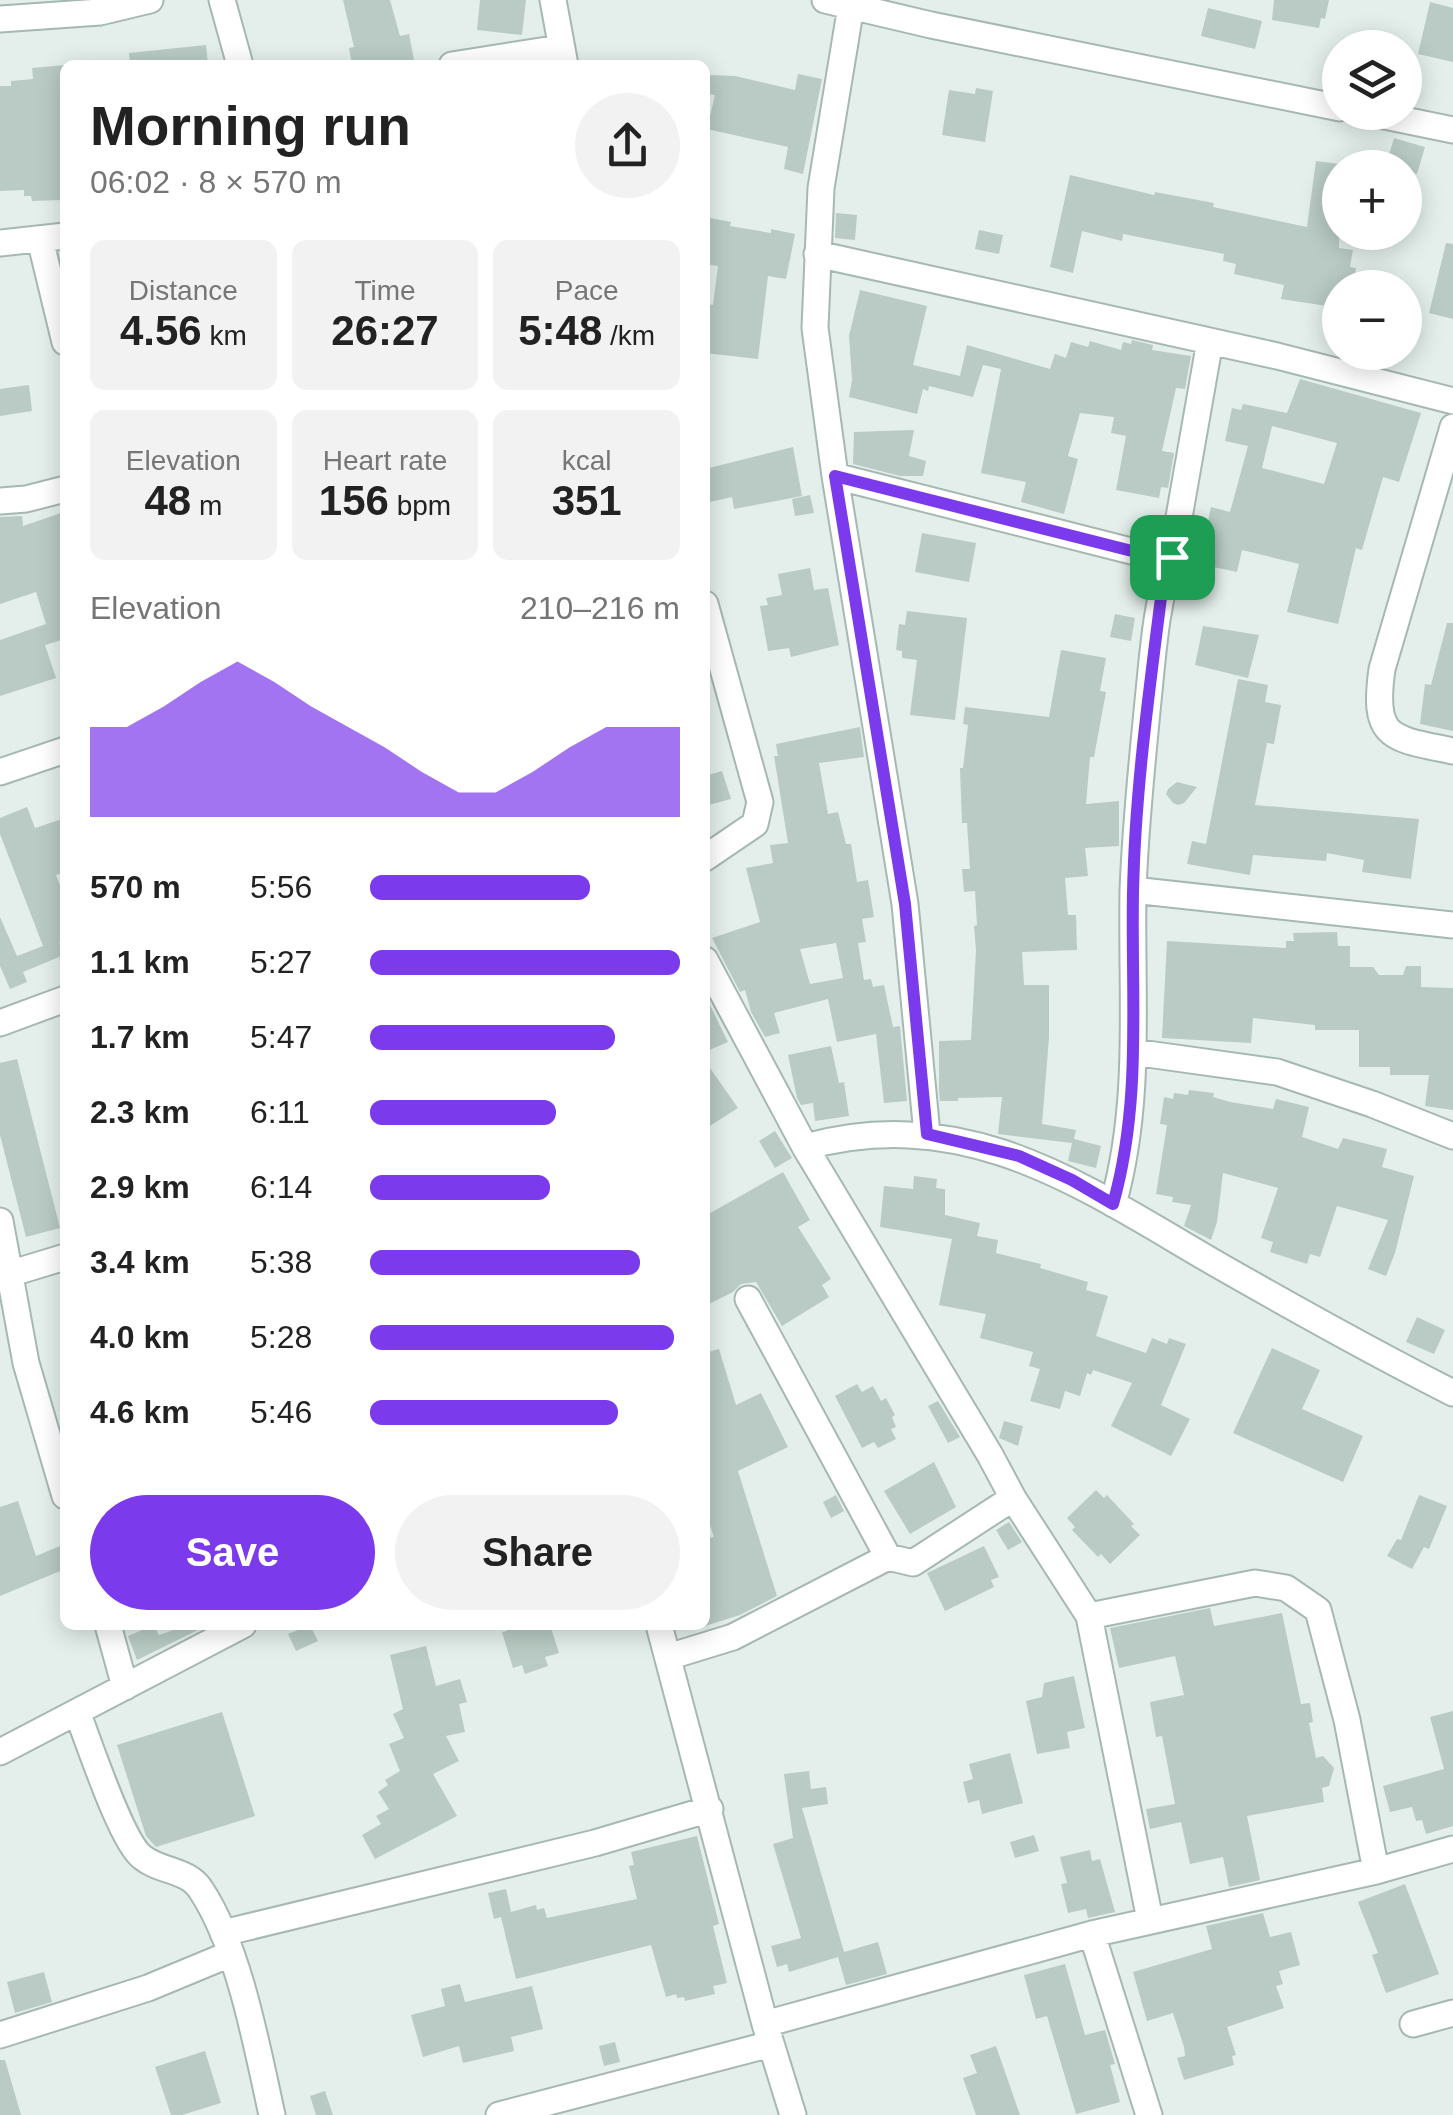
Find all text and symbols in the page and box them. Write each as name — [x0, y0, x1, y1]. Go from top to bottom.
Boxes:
map controls — [1322, 30, 1422, 370]
button: layers — [1322, 30, 1422, 130]
button: share — [575, 93, 680, 198]
text: Morning run — [90, 95, 411, 157]
button: + — [1322, 150, 1422, 250]
text: 06:02 · 8 × 570 m — [90, 164, 342, 200]
button: − — [1322, 270, 1422, 370]
text: Distance — [129, 275, 238, 306]
text: Time — [354, 275, 416, 306]
text: Pace — [555, 275, 619, 306]
text: 4.56 — [120, 307, 202, 354]
text: 26:27 — [331, 307, 439, 354]
text: 5:48 — [518, 307, 602, 354]
text: km — [202, 320, 247, 351]
text: /km — [602, 320, 655, 351]
text: Elevation — [126, 445, 241, 476]
text: Heart rate — [323, 445, 447, 476]
text: kcal — [562, 445, 612, 476]
text: 48 — [144, 477, 191, 524]
text: 156 — [319, 477, 389, 524]
text: 351 — [552, 477, 622, 524]
text: m — [191, 490, 222, 521]
text: bpm — [389, 490, 451, 521]
pin — [1130, 515, 1215, 600]
icon: arrive — [1145, 530, 1200, 585]
text: Elevation — [90, 590, 222, 626]
text: 210–216 m — [520, 590, 680, 626]
text: 570 m — [90, 869, 181, 905]
text: 5:56 — [250, 869, 312, 905]
text: 1.1 km — [90, 944, 190, 980]
text: 5:27 — [250, 944, 312, 980]
text: 1.7 km — [90, 1019, 190, 1055]
text: 5:47 — [250, 1019, 312, 1055]
text: 2.3 km — [90, 1094, 190, 1130]
text: 6:11 — [250, 1094, 310, 1130]
text: 2.9 km — [90, 1169, 190, 1205]
text: 6:14 — [250, 1169, 312, 1205]
text: 3.4 km — [90, 1244, 190, 1280]
text: 5:38 — [250, 1244, 312, 1280]
text: 4.0 km — [90, 1319, 190, 1355]
text: 5:28 — [250, 1319, 312, 1355]
text: 4.6 km — [90, 1394, 190, 1430]
text: 5:46 — [250, 1394, 312, 1430]
button: Save — [90, 1495, 375, 1610]
button: Share — [395, 1495, 680, 1610]

